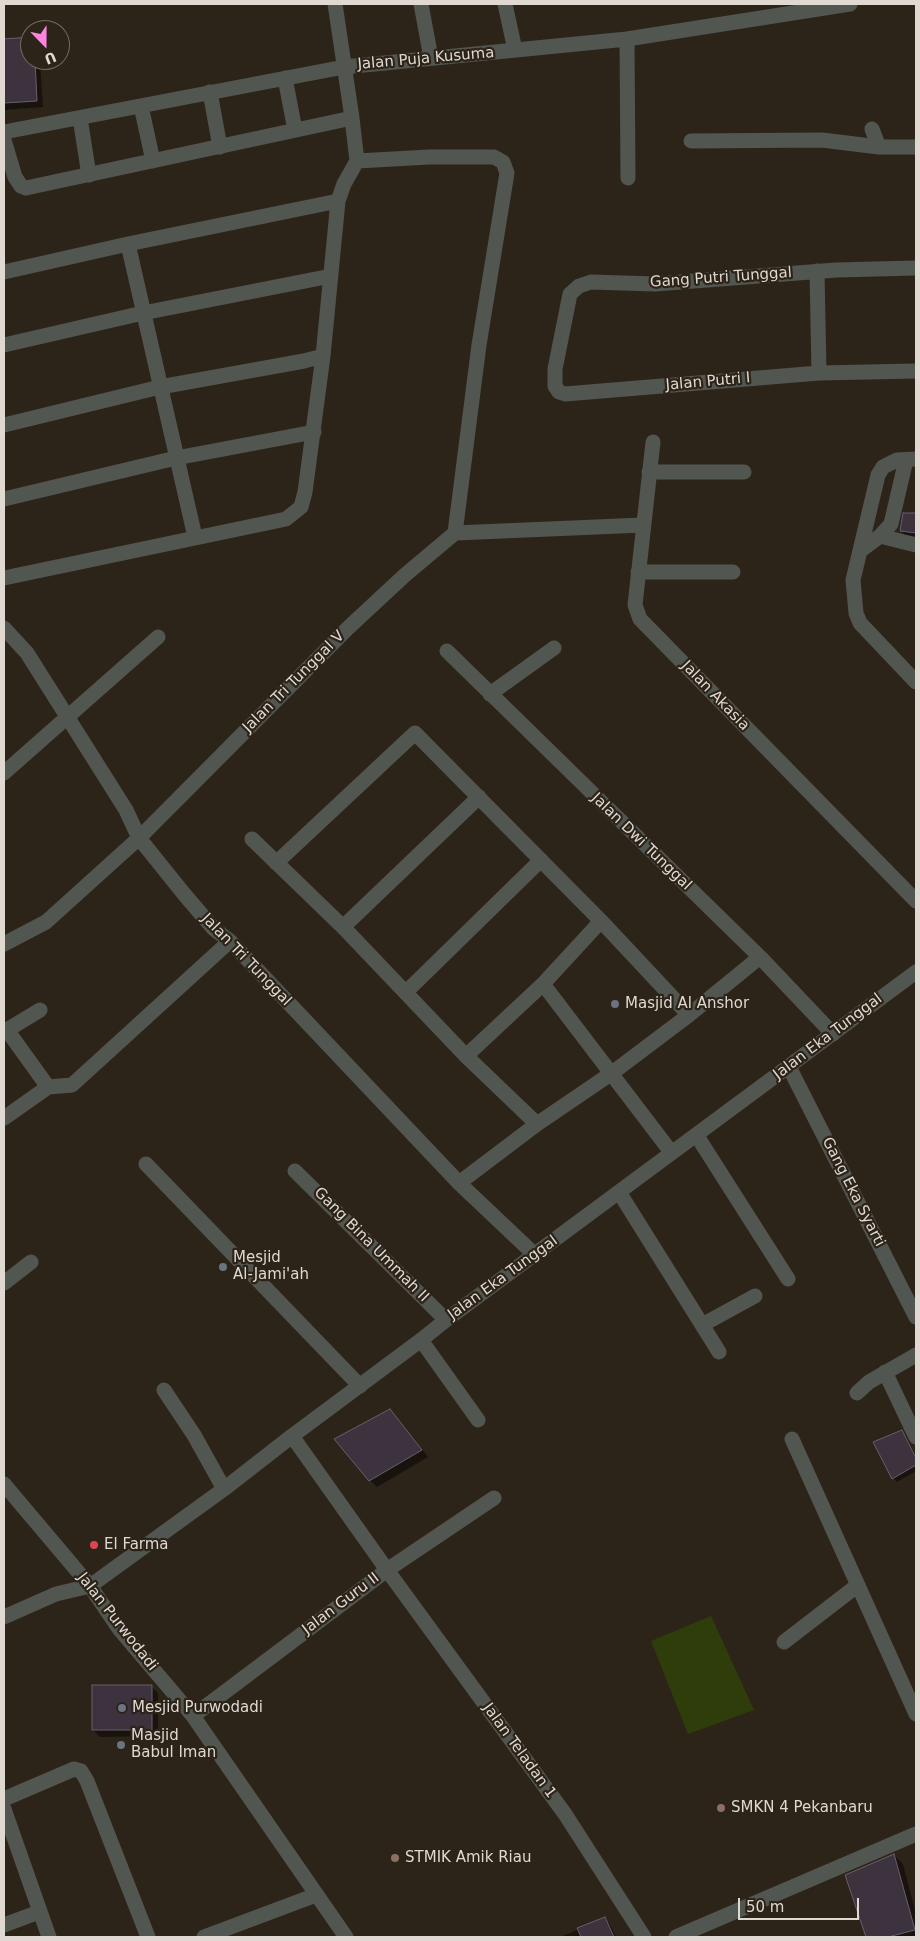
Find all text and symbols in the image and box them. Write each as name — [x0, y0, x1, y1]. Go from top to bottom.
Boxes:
north arrow — [20, 20, 70, 70]
street label: Jalan Puja Kusuma — [357, 44, 495, 74]
text: U — [42, 48, 59, 68]
street label: Gang Putri Tunggal — [649, 264, 793, 292]
street label: Jalan Putri I — [665, 369, 751, 395]
street label: Jalan Tri Tunggal V — [239, 627, 349, 737]
street label: Jalan Akasia — [677, 657, 753, 735]
street label: Jalan Dwi Tunggal — [587, 790, 695, 894]
street label: Jalan Tri Tunggal — [197, 910, 295, 1010]
street label: Jalan Eka Tunggal — [770, 990, 886, 1084]
place label: Masjid Al Anshor — [625, 995, 749, 1013]
marker: Masjid Al Anshor — [609, 998, 621, 1010]
street label: Gang Eka Syarti — [818, 1134, 888, 1250]
street label: Gang Bina Ummah II — [310, 1184, 432, 1306]
street label: Jalan Eka Tunggal — [445, 1232, 561, 1324]
place label: Mesjid Al-Jami'ah — [233, 1249, 309, 1284]
marker: Mesjid Al-Jami'ah — [217, 1261, 229, 1273]
place label: El Farma — [104, 1536, 169, 1554]
marker: El Farma — [88, 1539, 100, 1551]
street label: Jalan Purwodadi — [73, 1569, 161, 1675]
street label: Jalan Guru II — [299, 1569, 383, 1639]
place label: Mesjid Purwodadi — [132, 1699, 263, 1717]
street label: Jalan Teladan 1 — [479, 1700, 559, 1802]
marker: Mesjid Purwodadi — [116, 1702, 128, 1714]
place label: Masjid Babul Iman — [131, 1727, 216, 1762]
marker: Masjid Babul Iman — [115, 1739, 127, 1751]
place label: SMKN 4 Pekanbaru — [731, 1799, 873, 1817]
marker: SMKN 4 Pekanbaru — [715, 1802, 727, 1814]
place label: STMIK Amik Riau — [405, 1849, 531, 1867]
marker: STMIK Amik Riau — [389, 1852, 401, 1864]
scale bar — [740, 1888, 861, 1920]
text: 50 m — [746, 1898, 784, 1916]

